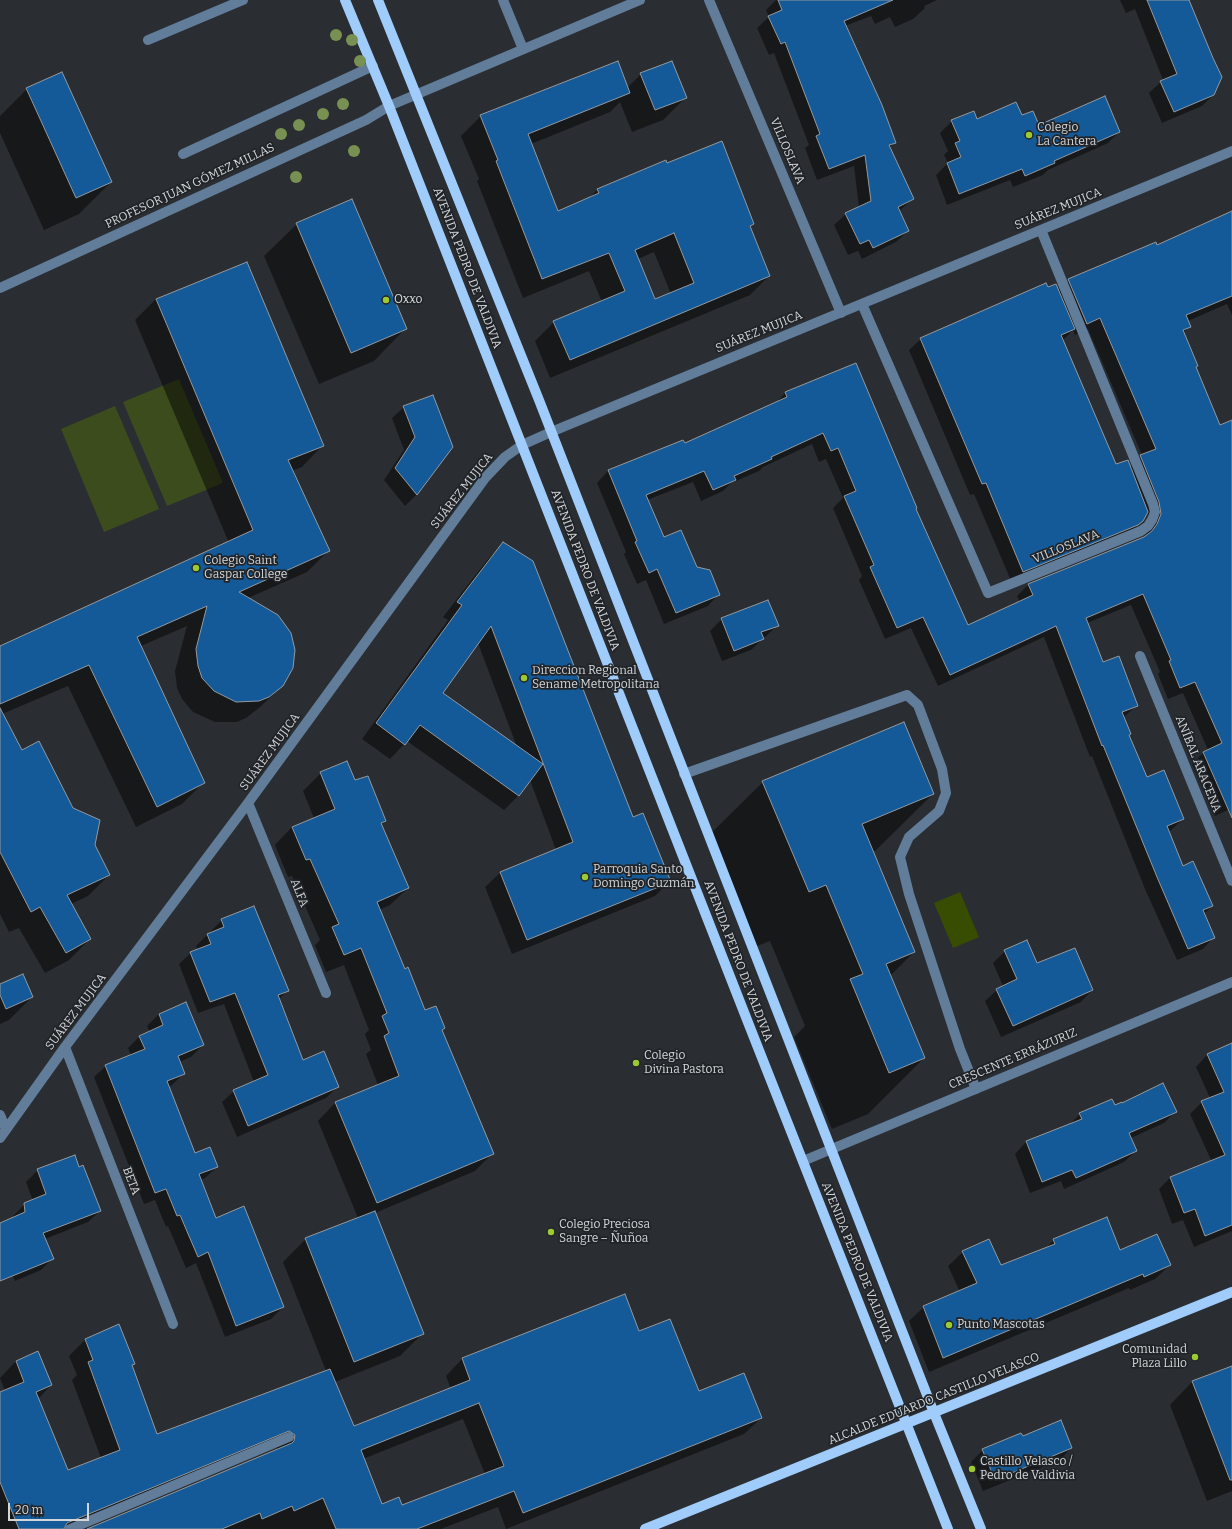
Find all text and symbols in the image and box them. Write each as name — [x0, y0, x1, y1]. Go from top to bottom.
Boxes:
street label: VILLOSLAVA — [767, 116, 807, 186]
place label: Colegio La Cantera — [1037, 121, 1096, 149]
marker: Colegio La Cantera — [1024, 130, 1034, 140]
street label: PROFESOR JUAN GÓMEZ MILLAS — [103, 140, 277, 232]
street label: SUÁREZ MUJICA — [1013, 185, 1103, 233]
street label: AVENIDA PEDRO DE VALDIVIA — [430, 186, 504, 350]
place label: Oxxo — [394, 293, 422, 307]
marker: Oxxo — [381, 295, 391, 305]
street label: SUÁREZ MUJICA — [714, 308, 804, 356]
street label: SUÁREZ MUJICA — [428, 450, 496, 532]
street label: AVENIDA PEDRO DE VALDIVIA — [548, 488, 622, 652]
street label: VILLOSLAVA — [1031, 527, 1101, 567]
place label: Colegio Saint Gaspar College — [204, 554, 287, 582]
marker: Colegio Saint Gaspar College — [191, 563, 201, 573]
place label: Direccion Regional Sename Metropolitana — [532, 664, 660, 692]
marker: Direccion Regional Sename Metropolitana — [519, 673, 529, 683]
street label: SUÁREZ MUJICA — [237, 710, 303, 794]
street label: ANÍBAL ARACENA — [1172, 713, 1224, 815]
place label: Parroquia Santo Domingo Guzmán — [593, 863, 694, 891]
marker: Parroquia Santo Domingo Guzmán — [580, 872, 590, 882]
street label: ALFA — [287, 877, 311, 909]
street label: AVENIDA PEDRO DE VALDIVIA — [701, 879, 775, 1043]
street label: SUÁREZ MUJICA — [42, 971, 110, 1053]
street label: CRESCENTE ERRÁZURIZ — [947, 1025, 1079, 1093]
place label: Colegio Divina Pastora — [644, 1049, 724, 1077]
marker: Colegio Divina Pastora — [631, 1058, 641, 1068]
street label: BETA — [119, 1165, 143, 1197]
street label: AVENIDA PEDRO DE VALDIVIA — [818, 1180, 896, 1344]
place label: Colegio Preciosa Sangre – Ñuñoa — [559, 1218, 650, 1246]
marker: Colegio Preciosa Sangre – Ñuñoa — [546, 1227, 556, 1237]
place label: Punto Mascotas — [957, 1318, 1045, 1332]
marker: Punto Mascotas — [944, 1320, 954, 1330]
place label: Comunidad Plaza Lillo — [1122, 1343, 1187, 1371]
street label: ALCALDE EDUARDO CASTILLO VELASCO — [826, 1350, 1042, 1448]
marker: Comunidad Plaza Lillo — [1190, 1352, 1200, 1362]
place label: Castillo Velasco / Pedro de Valdivia — [980, 1455, 1075, 1483]
marker: Castillo Velasco / Pedro de Valdivia — [967, 1464, 977, 1474]
scale bar — [10, 1495, 91, 1521]
text: 20 m — [15, 1503, 43, 1517]

